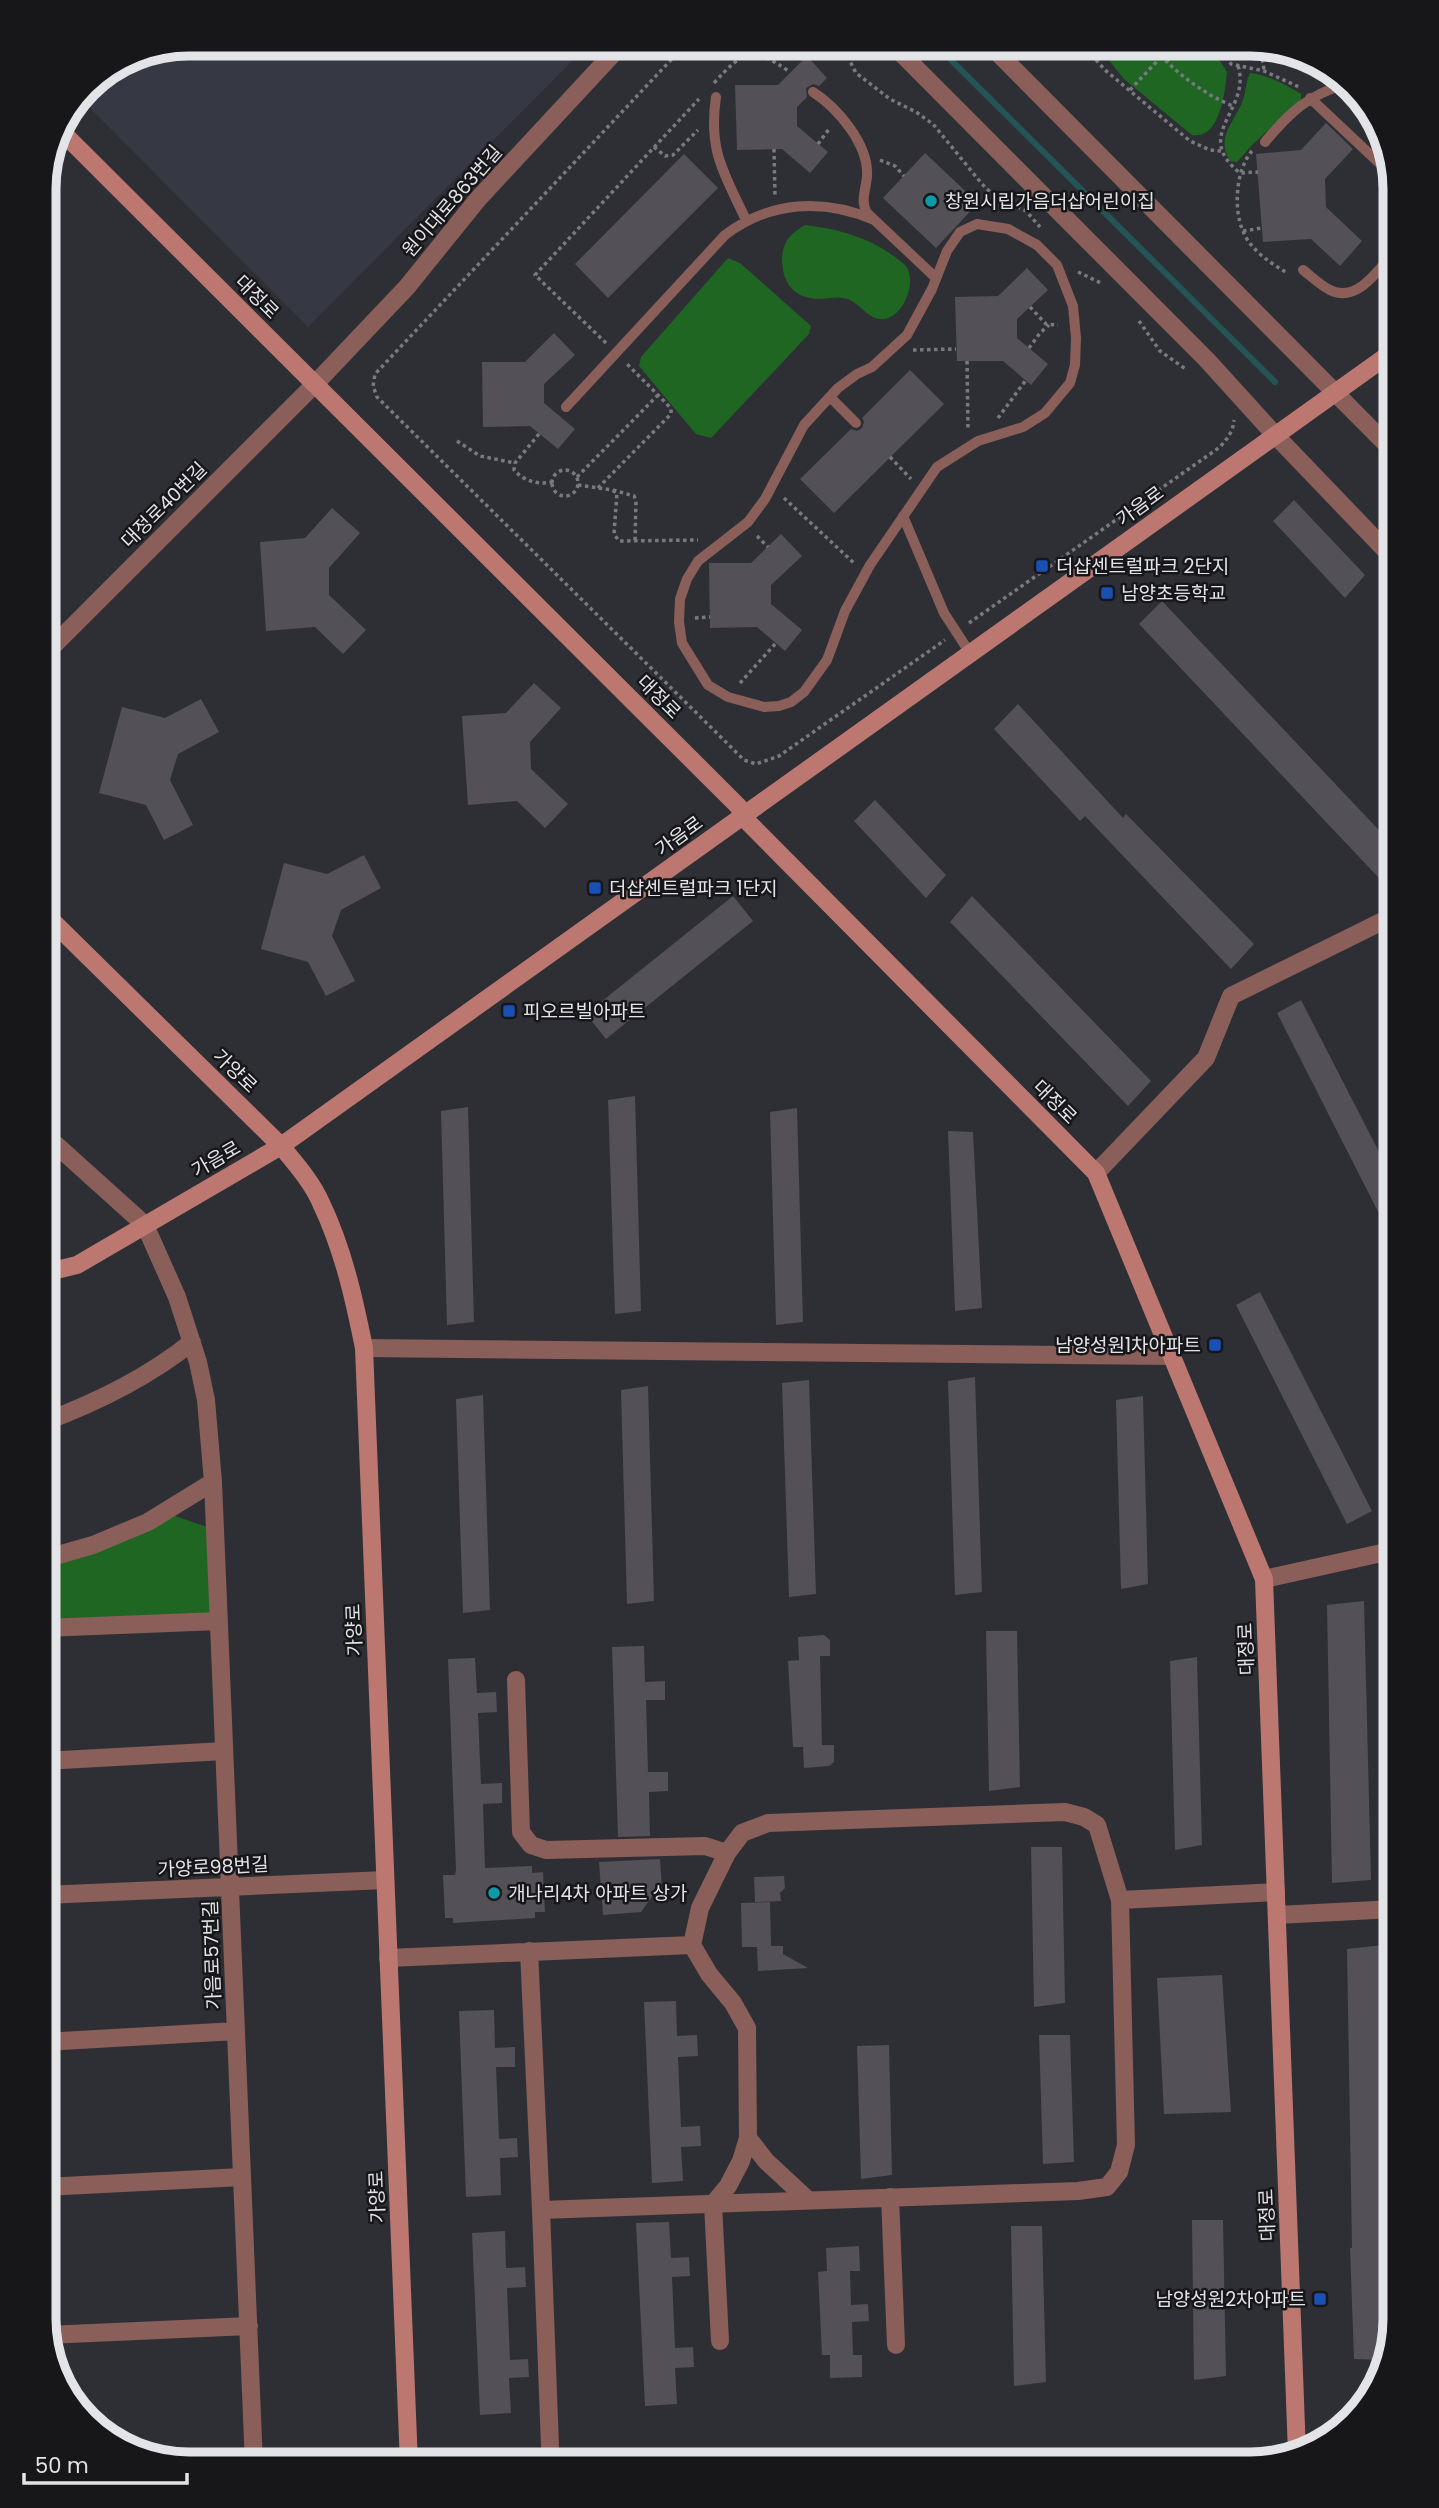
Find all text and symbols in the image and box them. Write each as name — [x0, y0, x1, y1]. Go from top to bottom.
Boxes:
street label: 원이대로863번길 — [396, 139, 508, 263]
place label: 창원시립가음더샵어린이집 — [945, 188, 1155, 215]
marker: 창원시립가음더샵어린이집 — [923, 193, 939, 209]
street label: 대정로 — [229, 269, 285, 325]
street label: 대정로40번길 — [115, 456, 213, 554]
street label: 가음로 — [1111, 480, 1169, 532]
place label: 더샵센트럴파크 2단지 — [1056, 553, 1229, 580]
marker: 더샵센트럴파크 2단지 — [1034, 558, 1050, 574]
place label: 남양초등학교 — [1121, 580, 1226, 607]
marker: 남양초등학교 — [1099, 585, 1115, 601]
street label: 대정로 — [631, 669, 687, 725]
street label: 가음로 — [650, 810, 708, 862]
place label: 더샵센트럴파크 1단지 — [609, 875, 777, 902]
marker: 더샵센트럴파크 1단지 — [587, 880, 603, 896]
place label: 피오르빌아파트 — [523, 998, 645, 1025]
marker: 피오르빌아파트 — [501, 1003, 517, 1019]
street label: 가양로 — [207, 1043, 263, 1099]
street label: 대정로 — [1027, 1074, 1083, 1130]
street label: 가음로 — [187, 1134, 245, 1184]
place label: 남양성원1차아파트 — [1055, 1332, 1201, 1359]
marker: 남양성원1차아파트 — [1207, 1337, 1223, 1353]
street label: 가양로 — [340, 1603, 368, 1657]
street label: 대정로 — [1232, 1622, 1260, 1676]
street label: 가양로98번길 — [157, 1851, 269, 1883]
place label: 개나리4차 아파트 상가 — [508, 1880, 687, 1907]
marker: 개나리4차 아파트 상가 — [486, 1885, 502, 1901]
street label: 가음로57번길 — [197, 1900, 227, 2010]
street label: 가양로 — [363, 2170, 391, 2224]
street label: 대정로 — [1253, 2188, 1281, 2242]
place label: 남양성원2차아파트 — [1155, 2286, 1306, 2313]
marker: 남양성원2차아파트 — [1312, 2291, 1328, 2307]
scale bar — [24, 2442, 187, 2486]
text: 50 m — [35, 2451, 89, 2480]

